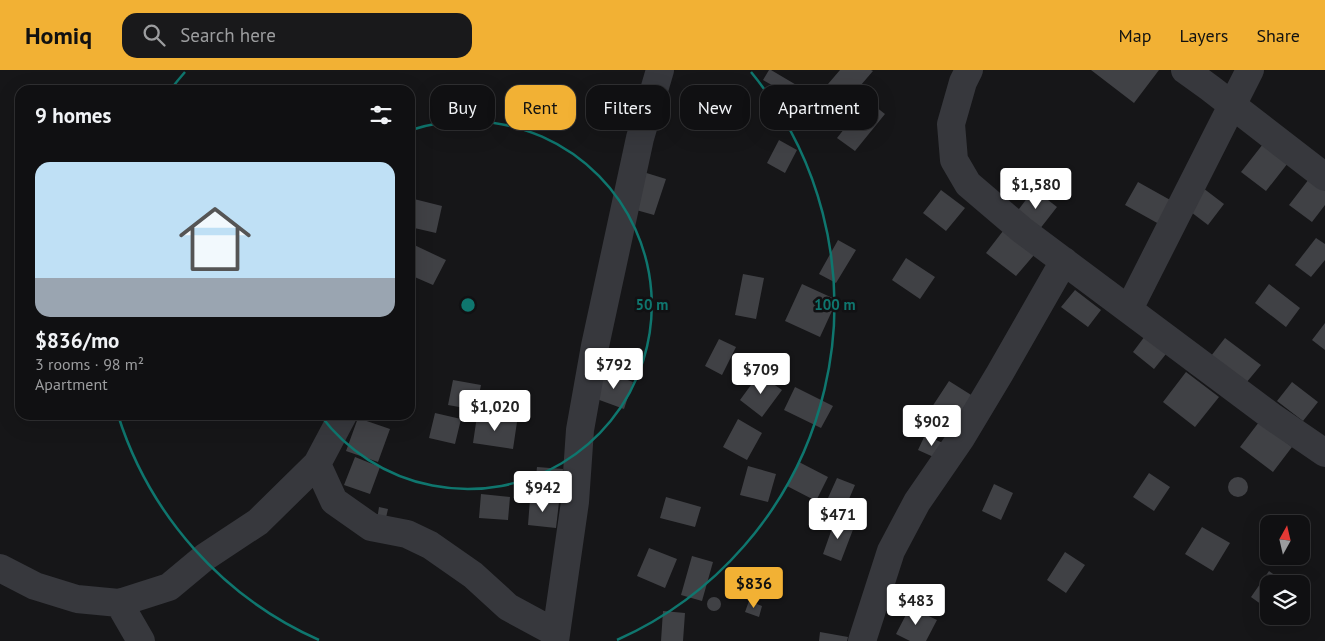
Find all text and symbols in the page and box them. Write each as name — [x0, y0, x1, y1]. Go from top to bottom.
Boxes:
search box — [122, 13, 472, 58]
text: Homiq — [25, 20, 92, 51]
icon: search — [140, 21, 168, 49]
text: Search here — [180, 23, 276, 47]
text: Map — [1119, 24, 1151, 47]
text: Layers — [1179, 24, 1228, 47]
text: Share — [1256, 24, 1300, 47]
chip: Buy — [430, 85, 495, 130]
chip: Rent — [505, 85, 576, 130]
chip: Filters — [586, 85, 670, 130]
chip: New — [680, 85, 750, 130]
chip: Apartment — [760, 85, 878, 130]
icon: filters — [367, 101, 395, 129]
text: 9 homes — [35, 102, 111, 129]
pin: $1,580 — [995, 168, 1077, 210]
text: $1,580 — [1011, 174, 1061, 194]
icon: home — [170, 194, 260, 284]
text: 50 m — [636, 295, 668, 314]
text: 100 m — [814, 295, 856, 314]
centre of rings — [459, 296, 477, 314]
text: $836/mo — [35, 327, 119, 354]
pin: $792 — [584, 348, 644, 390]
pin: $709 — [731, 352, 791, 395]
text: 3 rooms · 98 m² — [35, 354, 144, 374]
text: $792 — [596, 354, 632, 374]
text: $709 — [743, 359, 779, 379]
text: Apartment — [35, 374, 108, 394]
pin: $1,020 — [454, 390, 536, 432]
text: $1,020 — [470, 396, 520, 416]
pin: $902 — [902, 404, 962, 447]
text: $902 — [914, 411, 950, 431]
pin: $942 — [513, 470, 573, 513]
text: $942 — [525, 477, 561, 497]
pin: $471 — [808, 498, 868, 540]
text: $471 — [820, 504, 856, 524]
north arrow — [1260, 515, 1310, 565]
map controls — [1260, 515, 1310, 625]
pin: $836 — [724, 566, 784, 609]
text: $836 — [736, 573, 772, 593]
button: layers — [1260, 575, 1310, 625]
pin: $483 — [886, 584, 946, 626]
text: $483 — [898, 590, 934, 610]

